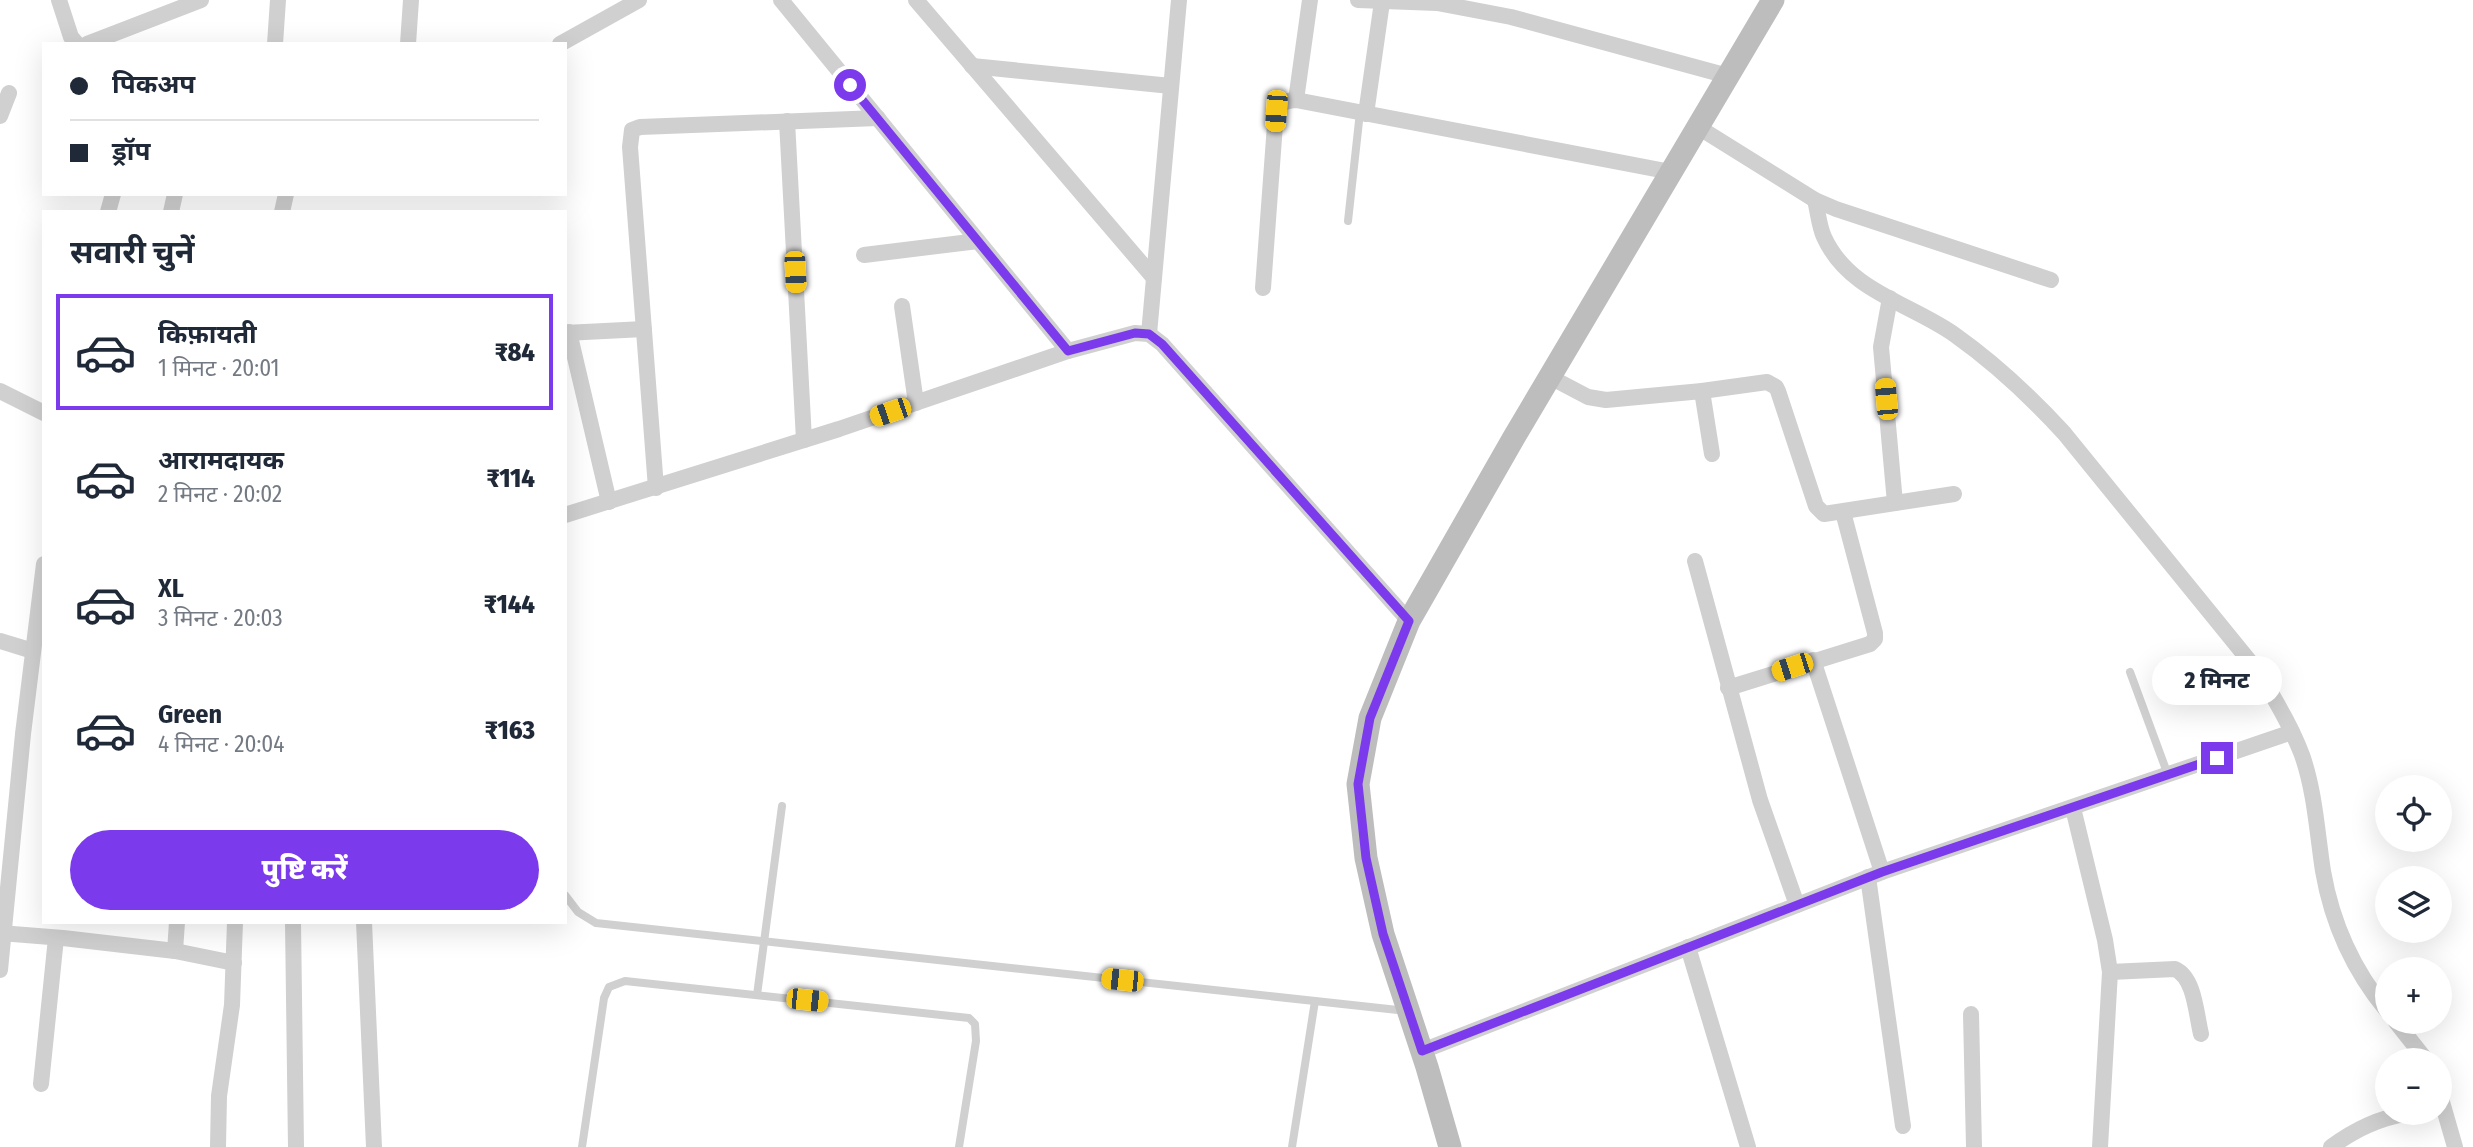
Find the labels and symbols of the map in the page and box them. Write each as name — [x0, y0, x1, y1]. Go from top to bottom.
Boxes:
route start — [834, 69, 866, 101]
car — [1265, 89, 1288, 133]
car — [784, 250, 807, 294]
car — [1874, 377, 1899, 421]
car — [867, 395, 914, 429]
car — [1769, 651, 1816, 683]
callout: 2 मिनट — [2152, 656, 2282, 706]
route end — [2201, 742, 2233, 774]
car — [1101, 967, 1144, 993]
car — [786, 987, 829, 1013]

